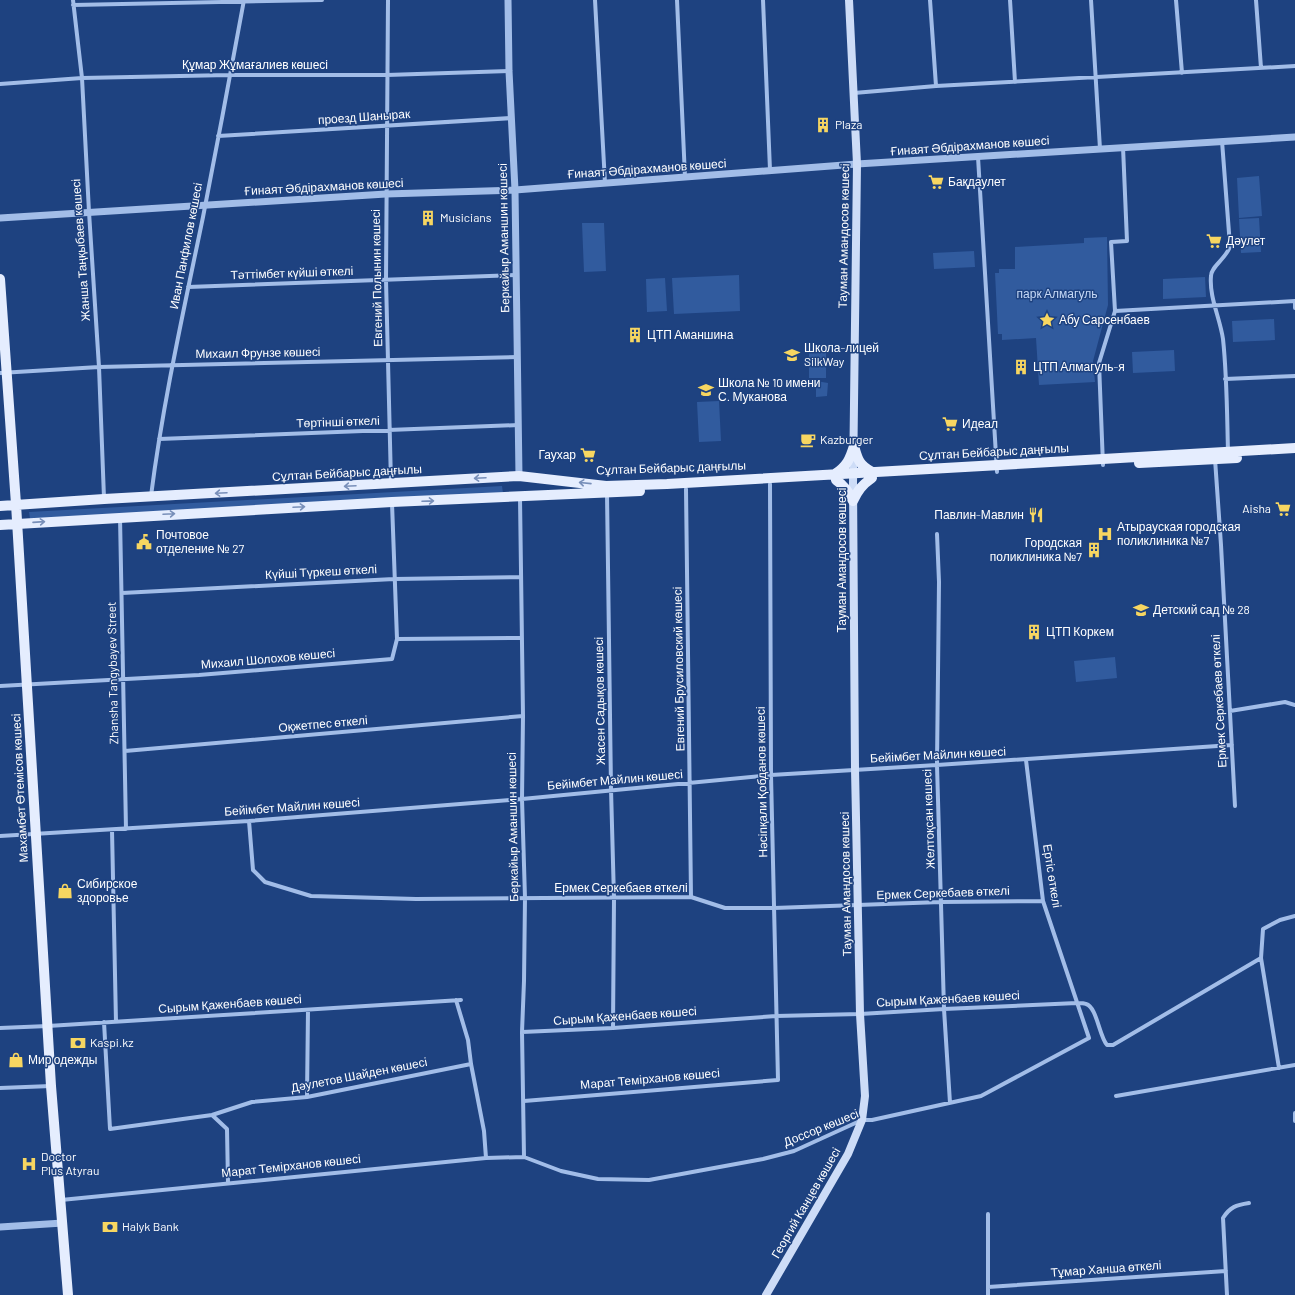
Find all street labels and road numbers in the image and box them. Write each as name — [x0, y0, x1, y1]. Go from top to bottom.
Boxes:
street label: Құмар Жұмағалиев көшесі — [182, 57, 328, 72]
street label: проезд Шанырак — [317, 106, 411, 127]
street label: Ғинаят Әбдірахманов көшесі — [890, 132, 1050, 159]
street label: Ғинаят Әбдірахманов көшесі — [567, 155, 727, 182]
street label: Беркайыр Аманшин көшесі — [495, 163, 512, 313]
street label: Тауман Амандосов көшесі — [835, 163, 852, 309]
street label: Ғинаят Әбдірахманов көшесі — [244, 175, 404, 198]
street label: Жанша Таңқыбаев көшесі — [68, 178, 93, 322]
street label: Иван Панфилов көшесі — [166, 181, 205, 310]
street label: Евгений Полынин көшесі — [368, 209, 384, 347]
street label: Тәттімбет күйші өткелі — [230, 263, 354, 282]
street label: Михаил Фрунзе көшесі — [195, 344, 321, 361]
street label: Төртінші өткелі — [296, 413, 380, 430]
street label: Сұлтан Бейбарыс даңғылы — [919, 440, 1069, 463]
street label: Сұлтан Бейбарыс даңғылы — [596, 457, 746, 478]
street label: Сұлтан Бейбарыс даңғылы — [272, 461, 422, 484]
street label: Тауман Амандосов көшесі — [834, 488, 849, 632]
street label: Күйші Түркеш өткелі — [265, 561, 377, 582]
street label: Евгений Брусиловский көшесі — [670, 587, 687, 751]
street label: Zhansha Tangybayev Street — [104, 602, 120, 744]
street label: Ермек Серкебаев өткелі — [1208, 634, 1229, 768]
street label: Жасен Садықов көшесі — [591, 637, 608, 765]
street label: Михаил Шолохов көшесі — [200, 645, 336, 671]
street label: Нәсіпқали Қобданов көшесі — [753, 706, 770, 858]
street label: Оқжетпес өткелі — [278, 712, 368, 735]
street label: Махамбет Өтемісов көшесі — [8, 713, 30, 863]
street label: Бейімбет Майлин көшесі — [870, 743, 1006, 765]
street label: Беркайыр Аманшин көшесі — [504, 752, 521, 902]
street label: Бейімбет Майлин көшесі — [547, 766, 683, 792]
street label: Желтоқсан көшесі — [919, 769, 938, 869]
street label: Бейімбет Майлин көшесі — [224, 794, 360, 818]
street label: Тауман Амандосов көшесі — [837, 811, 854, 957]
street label: Ертіс өткелі — [1040, 843, 1065, 909]
street label: Ермек Серкебаев өткелі — [554, 880, 688, 895]
street label: Ермек Серкебаев өткелі — [876, 883, 1010, 902]
street label: Сырым Қаженбаев көшесі — [876, 987, 1020, 1010]
street label: Сырым Қаженбаев көшесі — [158, 991, 302, 1016]
street label: Сырым Қаженбаев көшесі — [553, 1003, 697, 1028]
street label: Дәулетов Шайден көшесі — [289, 1054, 428, 1095]
street label: Марат Темірханов көшесі — [580, 1065, 720, 1092]
street label: Доссор көшесі — [781, 1106, 861, 1149]
street label: Георгий Канцев көшесі — [768, 1145, 843, 1261]
street label: Марат Темірханов көшесі — [221, 1151, 361, 1180]
street label: Тұмар Ханша өткелі — [1050, 1257, 1162, 1280]

